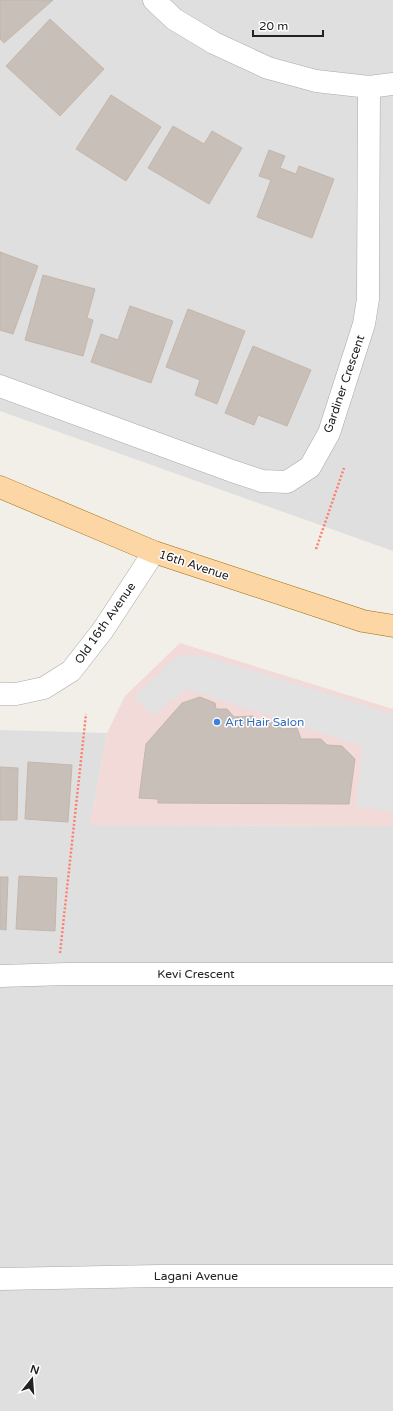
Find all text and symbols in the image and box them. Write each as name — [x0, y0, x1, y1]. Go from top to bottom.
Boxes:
scale bar — [253, 12, 323, 38]
text: 20 m — [259, 19, 288, 33]
street label: Gardiner Crescent — [321, 333, 367, 435]
street label: 16th Avenue — [157, 547, 231, 583]
street label: Old 16th Avenue — [72, 579, 138, 666]
place label: Art Hair Salon — [225, 715, 304, 729]
marker: Art Hair Salon — [212, 717, 222, 727]
street label: Kevi Crescent — [157, 967, 235, 981]
street label: Lagani Avenue — [154, 1269, 238, 1283]
north arrow — [12, 1359, 52, 1399]
text: N — [29, 1362, 41, 1377]

